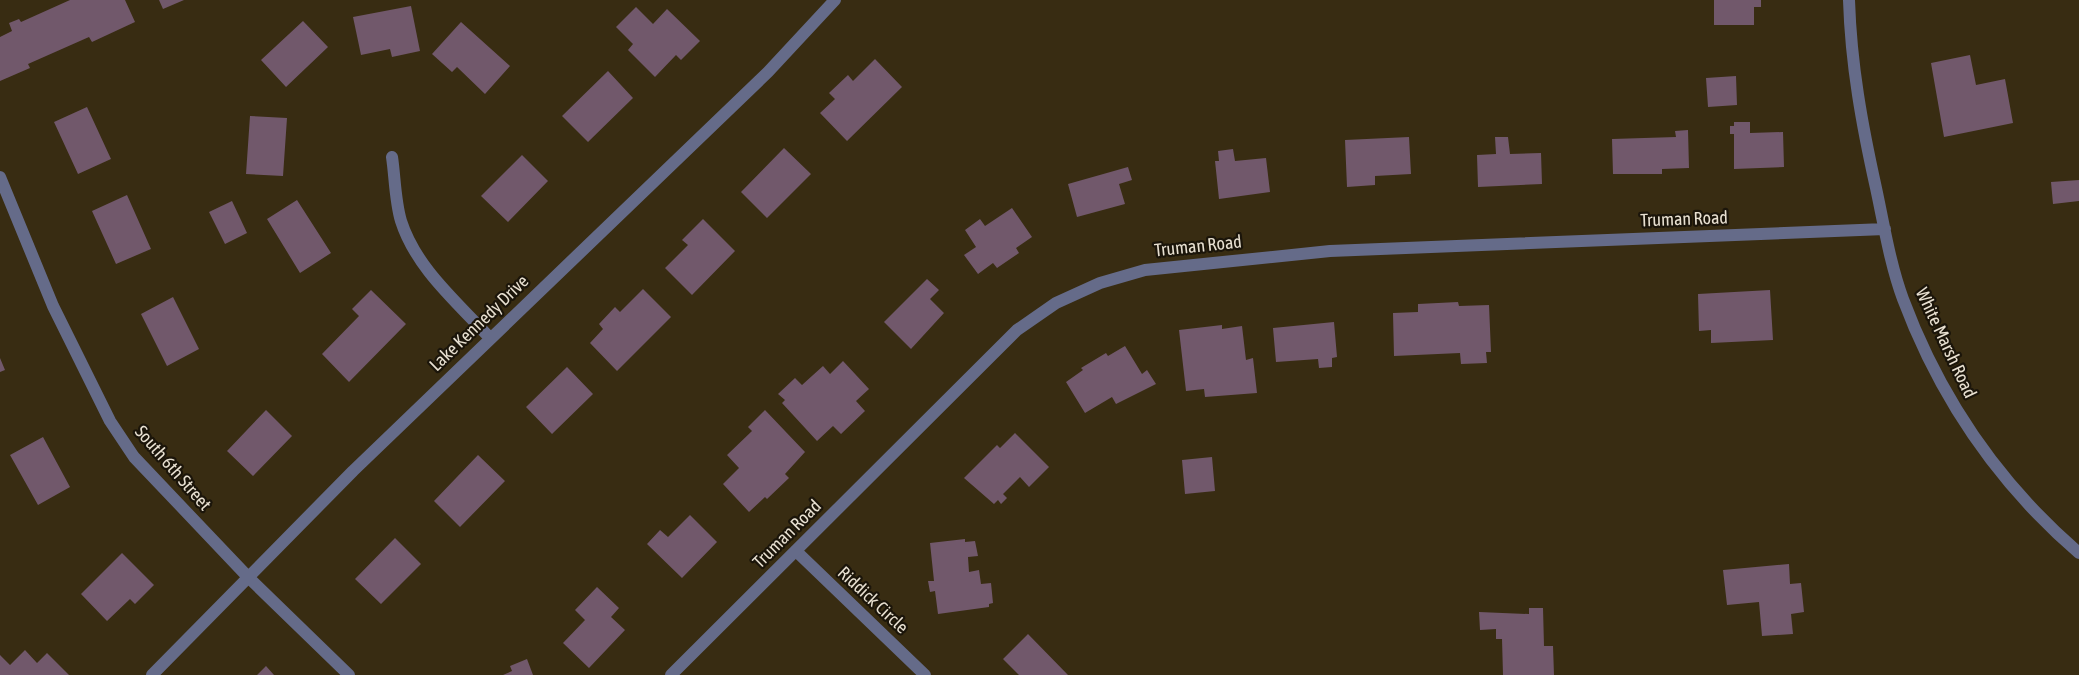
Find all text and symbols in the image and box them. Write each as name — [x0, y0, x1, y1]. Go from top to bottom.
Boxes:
street label: Truman Road — [1640, 206, 1728, 231]
street label: Truman Road — [1153, 230, 1243, 261]
street label: Lake Kennedy Drive — [425, 270, 532, 375]
street label: White Marsh Road — [1912, 284, 1981, 401]
street label: South 6th Street — [131, 421, 216, 514]
street label: Truman Road — [748, 495, 825, 572]
street label: Riddick Circle — [834, 562, 913, 637]

